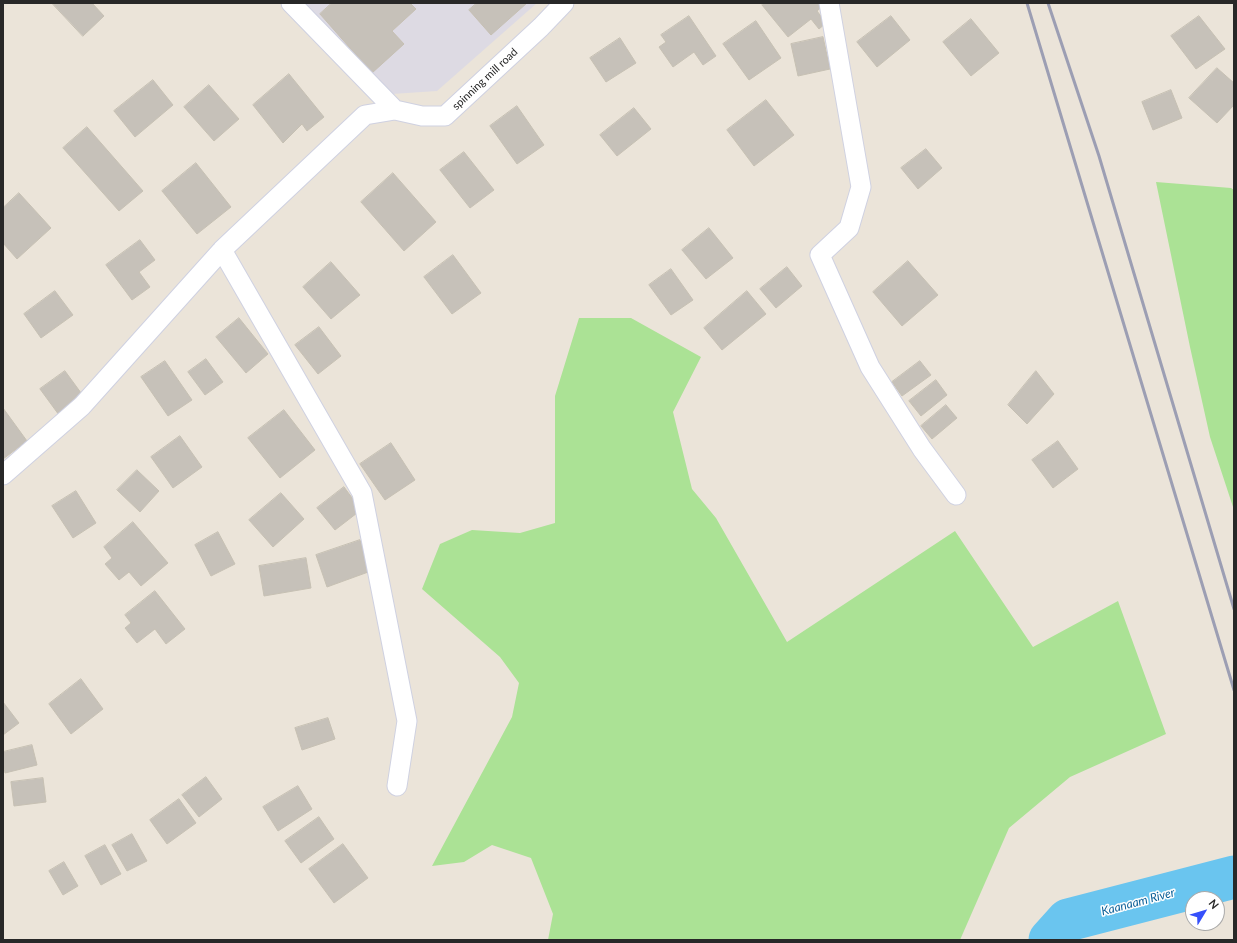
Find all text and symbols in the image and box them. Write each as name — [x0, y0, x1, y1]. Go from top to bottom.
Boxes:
street label: spinning mill road — [450, 45, 520, 113]
water label: Kaanaam River — [1100, 885, 1176, 919]
north arrow — [1185, 891, 1225, 931]
text: N — [1206, 897, 1222, 911]

